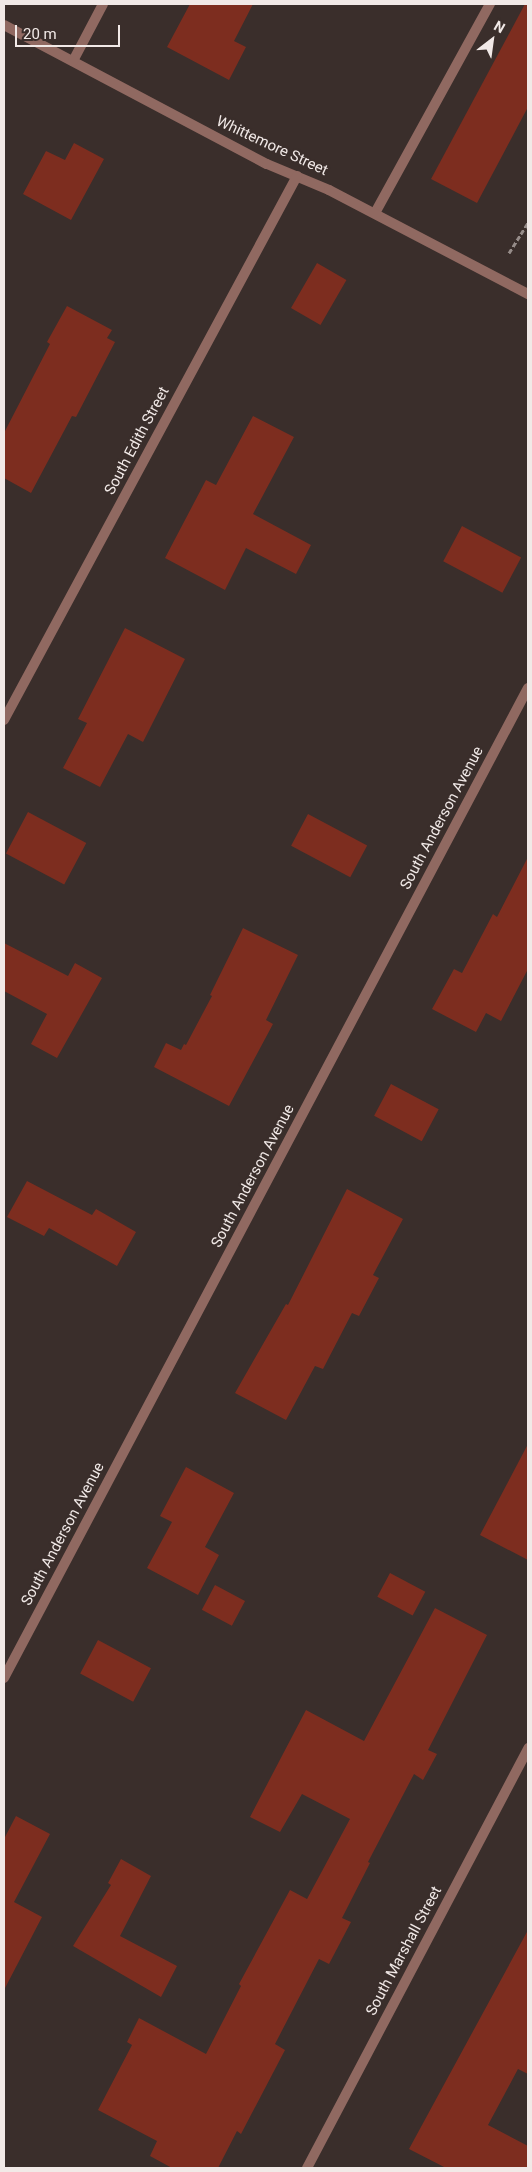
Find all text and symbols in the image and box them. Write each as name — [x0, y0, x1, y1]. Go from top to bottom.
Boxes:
scale bar — [18, 15, 122, 47]
north arrow — [467, 15, 517, 65]
text: N — [491, 18, 508, 36]
text: 20 m — [23, 25, 57, 43]
street label: Whittemore Street — [213, 112, 331, 180]
street label: South Edith Street — [101, 384, 173, 498]
street label: South Anderson Avenue — [397, 743, 487, 893]
street label: South Anderson Avenue — [208, 1101, 298, 1251]
street label: South Anderson Avenue — [18, 1459, 108, 1609]
street label: South Marshall Street — [362, 1883, 446, 2019]

